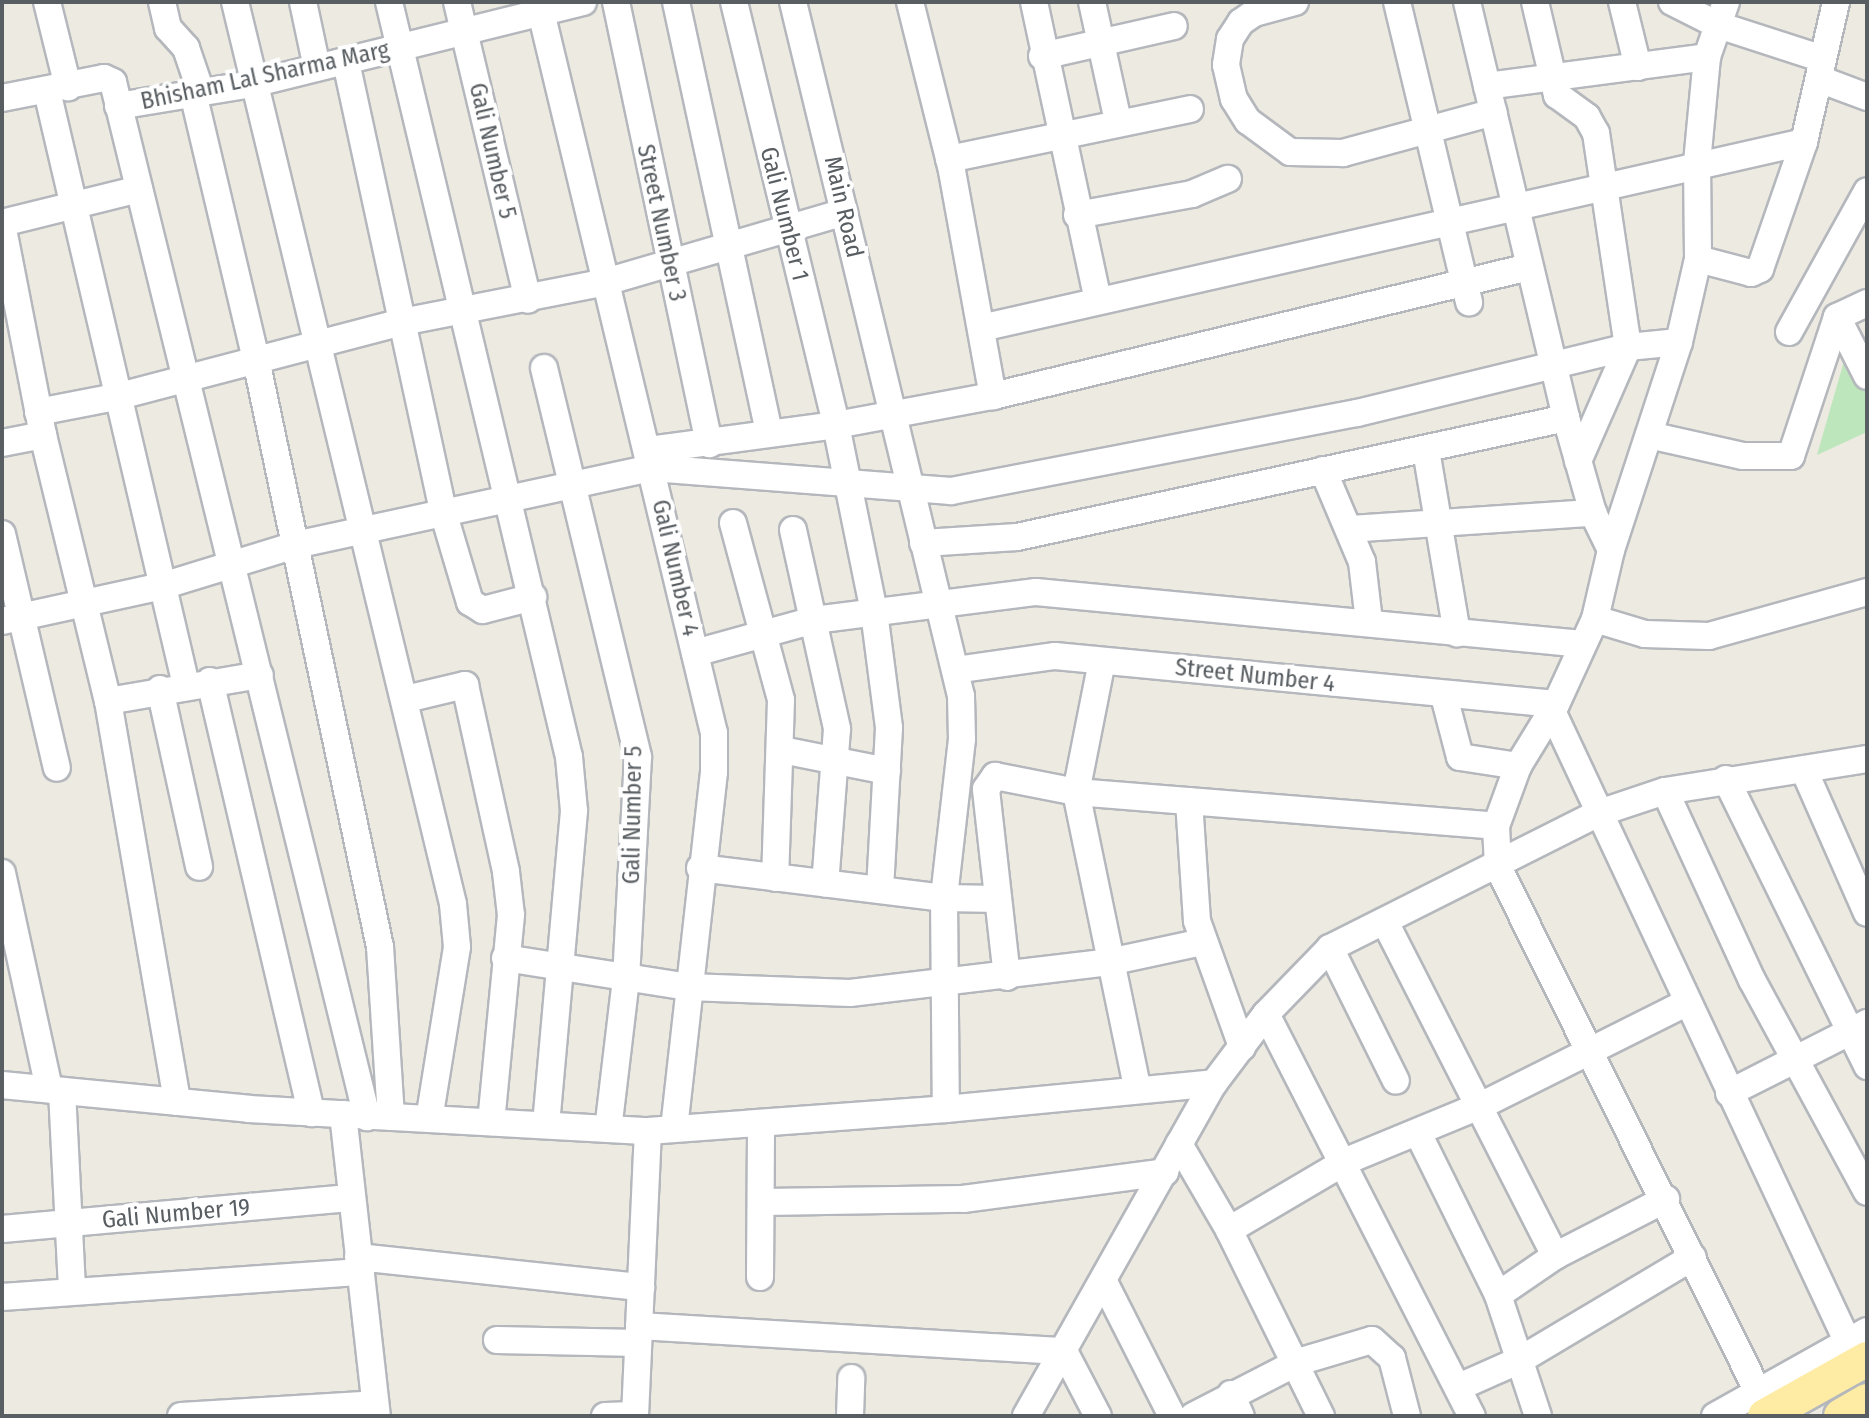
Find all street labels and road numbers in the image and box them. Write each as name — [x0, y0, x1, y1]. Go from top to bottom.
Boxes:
street label: Bhisham Lal Sharma Marg — [138, 36, 392, 116]
street label: Gali Number 5 — [462, 80, 522, 222]
street label: Street Number 3 — [630, 142, 692, 304]
street label: Gali Number 1 — [753, 144, 815, 284]
street label: Main Road — [817, 154, 869, 260]
street label: Gali Number 4 — [645, 497, 705, 639]
street label: Street Number 4 — [1174, 653, 1336, 699]
street label: Gali Number 5 — [617, 745, 649, 885]
street label: Gali Number 19 — [101, 1193, 251, 1235]

